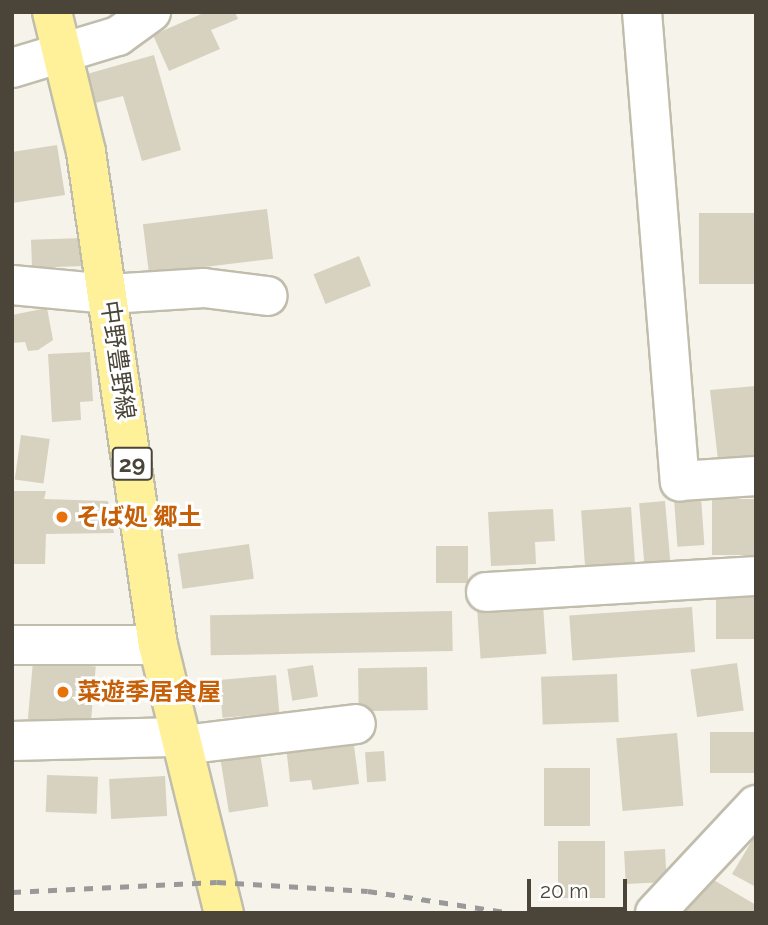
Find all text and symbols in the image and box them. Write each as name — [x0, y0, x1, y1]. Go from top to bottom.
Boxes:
street label: 中野豊野線 — [95, 299, 141, 421]
road number: 29 — [111, 445, 153, 484]
place label: そば処 郷土 — [76, 503, 202, 531]
marker: そば処 郷土 — [54, 509, 70, 525]
place label: 菜遊季居食屋 — [77, 678, 221, 706]
marker: 菜遊季居食屋 — [55, 684, 71, 700]
scale bar — [530, 866, 630, 910]
text: 20 m — [540, 878, 588, 903]

